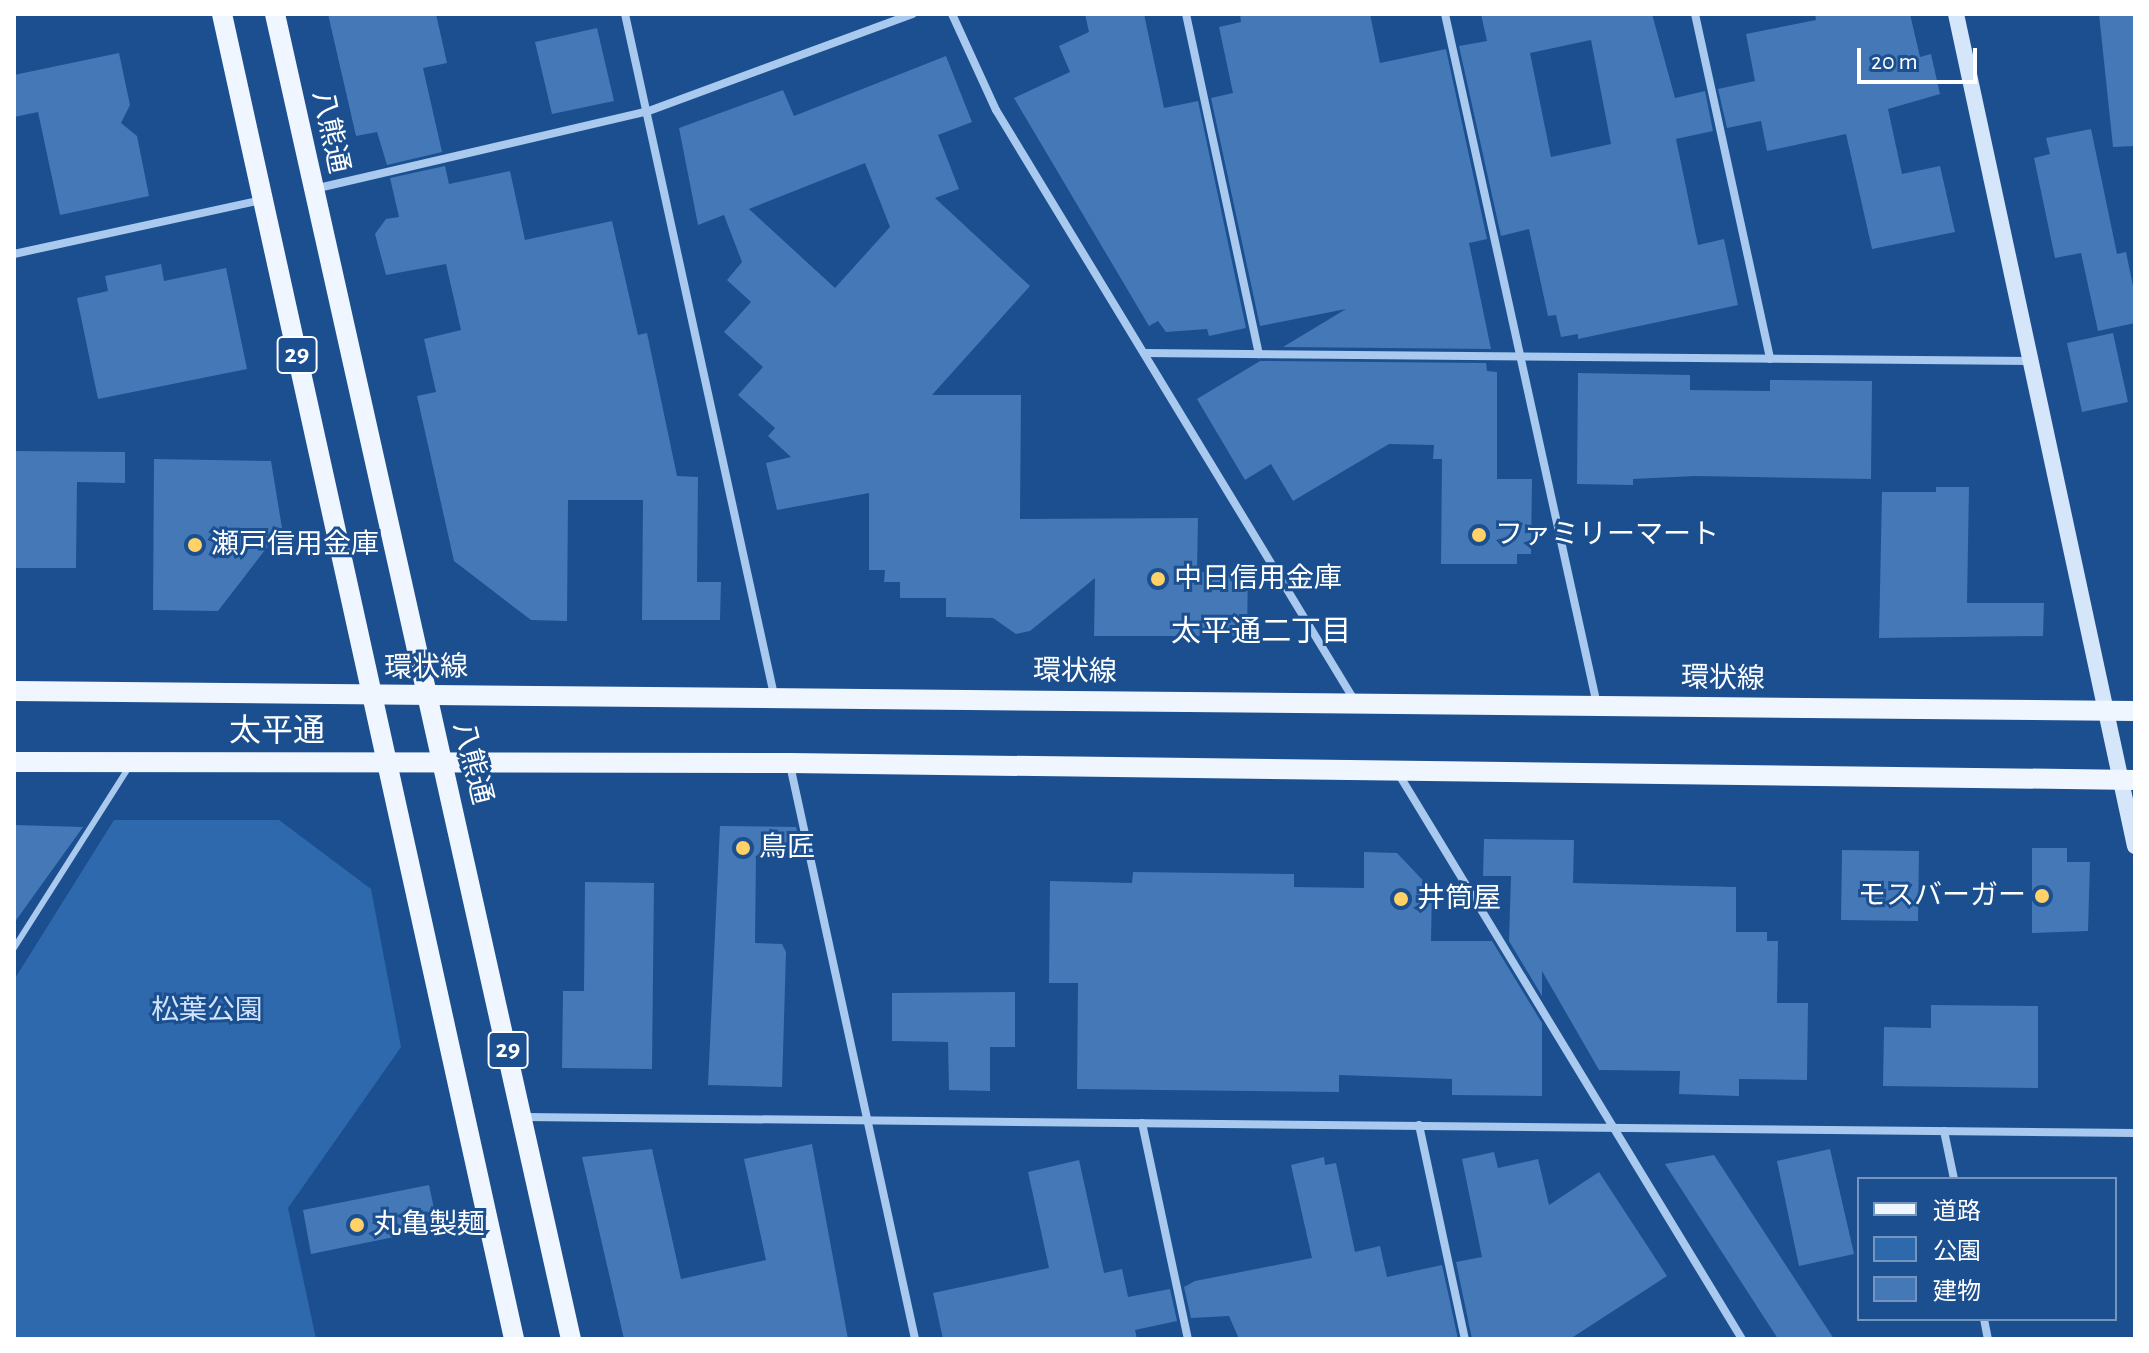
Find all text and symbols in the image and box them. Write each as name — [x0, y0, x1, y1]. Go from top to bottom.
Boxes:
scale bar — [1861, 32, 1981, 82]
text: 20 m — [1871, 50, 1918, 74]
street label: 八熊通 — [305, 87, 355, 177]
road number: 29 — [275, 333, 319, 377]
place label: ファミリーマート — [1495, 518, 1719, 552]
marker: ファミリーマート — [1470, 526, 1488, 544]
place label: 瀬戸信用金庫 — [211, 528, 379, 562]
marker: 瀬戸信用金庫 — [186, 536, 204, 554]
place label: 中日信用金庫 — [1174, 562, 1342, 596]
marker: 中日信用金庫 — [1149, 570, 1167, 588]
district label: 太平通二丁目 — [1171, 614, 1351, 650]
street label: 環状線 — [384, 650, 468, 686]
street label: 環状線 — [1033, 654, 1117, 690]
street label: 環状線 — [1681, 661, 1765, 697]
district label: 太平通 — [229, 712, 325, 750]
street label: 八熊通 — [446, 718, 498, 808]
place label: 鳥匠 — [759, 831, 815, 865]
marker: 鳥匠 — [734, 839, 752, 857]
place label: モスバーガー — [1858, 879, 2026, 913]
place label: 井筒屋 — [1417, 882, 1501, 916]
marker: モスバーガー — [2033, 887, 2051, 905]
marker: 井筒屋 — [1392, 890, 1410, 908]
park label: 松葉公園 — [151, 994, 263, 1028]
road number: 29 — [486, 1028, 530, 1072]
legend — [1857, 1177, 2117, 1321]
text: 道路 — [1933, 1200, 1981, 1224]
place label: 丸亀製麺 — [373, 1208, 485, 1242]
marker: 丸亀製麺 — [348, 1216, 366, 1234]
text: 公園 — [1933, 1240, 1981, 1264]
text: 建物 — [1933, 1280, 1981, 1304]

